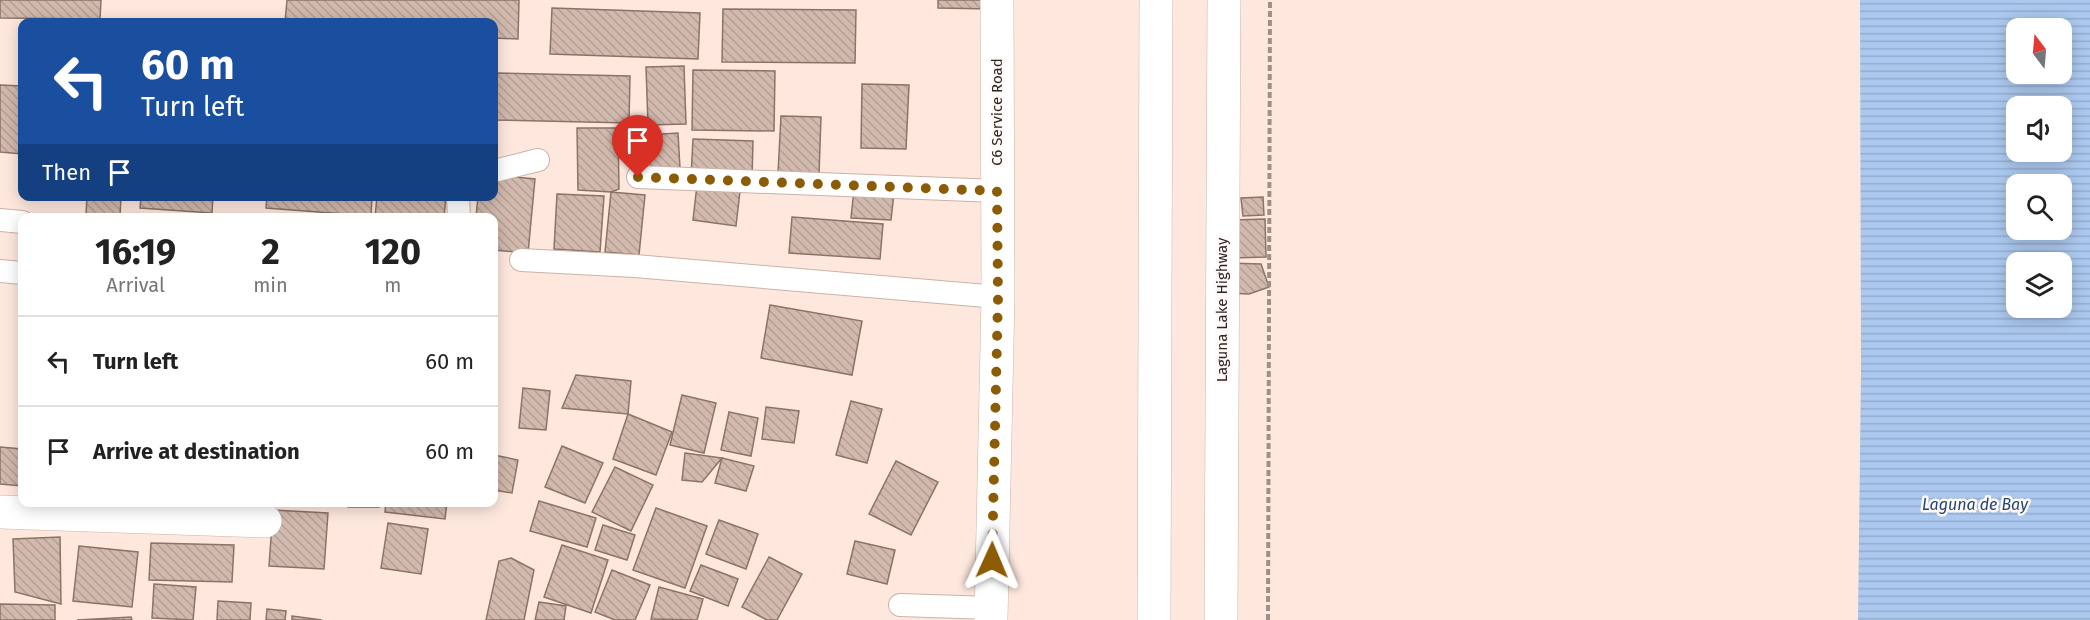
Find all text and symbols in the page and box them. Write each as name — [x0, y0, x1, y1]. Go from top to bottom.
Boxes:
north arrow — [2006, 18, 2072, 84]
map controls — [2006, 18, 2072, 318]
text: 60 m — [141, 40, 235, 90]
icon: left — [42, 42, 120, 120]
street label: C6 Service Road — [988, 58, 1006, 166]
text: Turn left — [141, 91, 244, 123]
button: sound — [2006, 96, 2072, 162]
pin — [612, 115, 663, 177]
icon: arrive — [621, 124, 654, 157]
icon: arrive — [103, 156, 136, 189]
text: Then — [42, 159, 91, 186]
button: search — [2006, 174, 2072, 240]
text: 16:19 — [95, 230, 176, 274]
text: 2 — [261, 230, 280, 274]
text: 120 — [365, 230, 421, 274]
street label: Laguna Lake Highway — [1213, 237, 1231, 382]
button: layers — [2006, 252, 2072, 318]
text: Arrival — [106, 273, 165, 297]
text: min — [253, 273, 288, 297]
text: m — [384, 273, 401, 297]
icon: left — [42, 345, 75, 378]
text: Turn left — [93, 348, 178, 375]
text: 60 m — [425, 348, 474, 375]
icon: arrive — [42, 435, 75, 468]
text: Arrive at destination — [93, 438, 300, 465]
text: 60 m — [425, 438, 474, 465]
water label: Laguna de Bay — [1922, 495, 2029, 514]
position arrow — [960, 528, 1024, 592]

